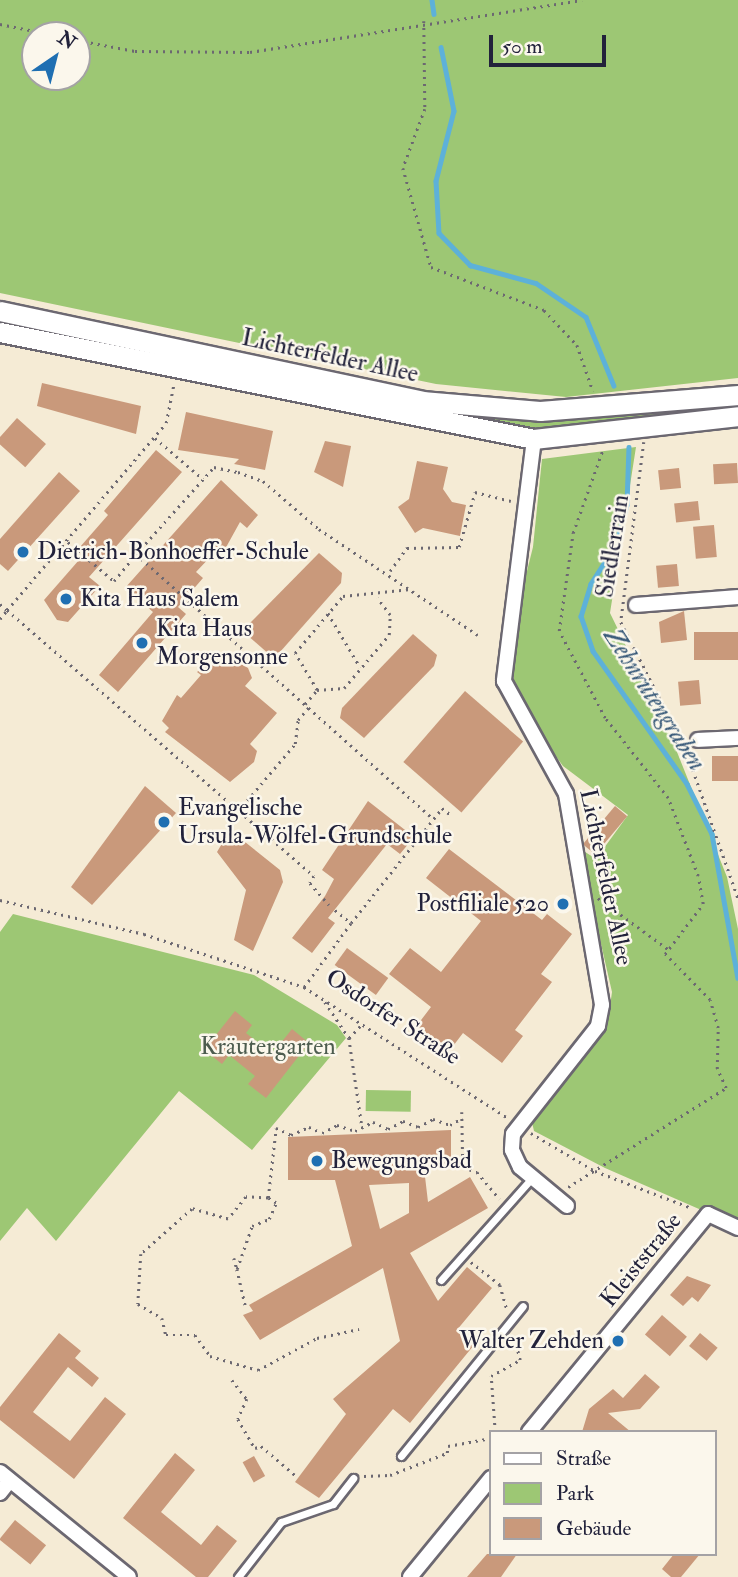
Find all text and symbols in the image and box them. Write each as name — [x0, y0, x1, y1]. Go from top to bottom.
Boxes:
north arrow — [21, 21, 91, 91]
scale bar — [493, 21, 610, 65]
text: N — [53, 26, 81, 55]
text: 50 m — [502, 33, 543, 60]
street label: Lichterfelder Allee — [239, 323, 421, 389]
street label: Siedlerrain — [591, 492, 635, 600]
place label: Dietrich-Bonhoeffer-Schule — [37, 538, 309, 566]
marker: Dietrich-Bonhoeffer-Schule — [15, 544, 31, 560]
place label: Kita Haus Salem — [80, 585, 239, 613]
marker: Kita Haus Salem — [58, 591, 74, 607]
place label: Kita Haus Morgensonne — [156, 615, 288, 671]
water label: Zehnrutengraben — [596, 623, 712, 777]
marker: Kita Haus Morgensonne — [134, 635, 150, 651]
street label: Lichterfelder Allee — [573, 786, 639, 968]
place label: Evangelische Ursula-Wölfel-Grundschule — [178, 794, 452, 850]
marker: Evangelische Ursula-Wölfel-Grundschule — [156, 814, 172, 830]
place label: Postfiliale 520 — [416, 890, 549, 918]
marker: Postfiliale 520 — [555, 896, 571, 912]
street label: Osdorfer Straße — [320, 963, 466, 1071]
park label: Kräutergarten — [200, 1033, 336, 1061]
place label: Bewegungsbad — [331, 1147, 472, 1175]
marker: Bewegungsbad — [309, 1153, 325, 1169]
street label: Kleiststraße — [594, 1207, 688, 1313]
place label: Walter Zehden — [459, 1327, 604, 1355]
marker: Walter Zehden — [610, 1333, 626, 1349]
legend — [490, 1430, 717, 1556]
text: Straße — [556, 1445, 611, 1472]
text: Park — [556, 1480, 594, 1507]
text: Gebäude — [556, 1515, 631, 1542]

